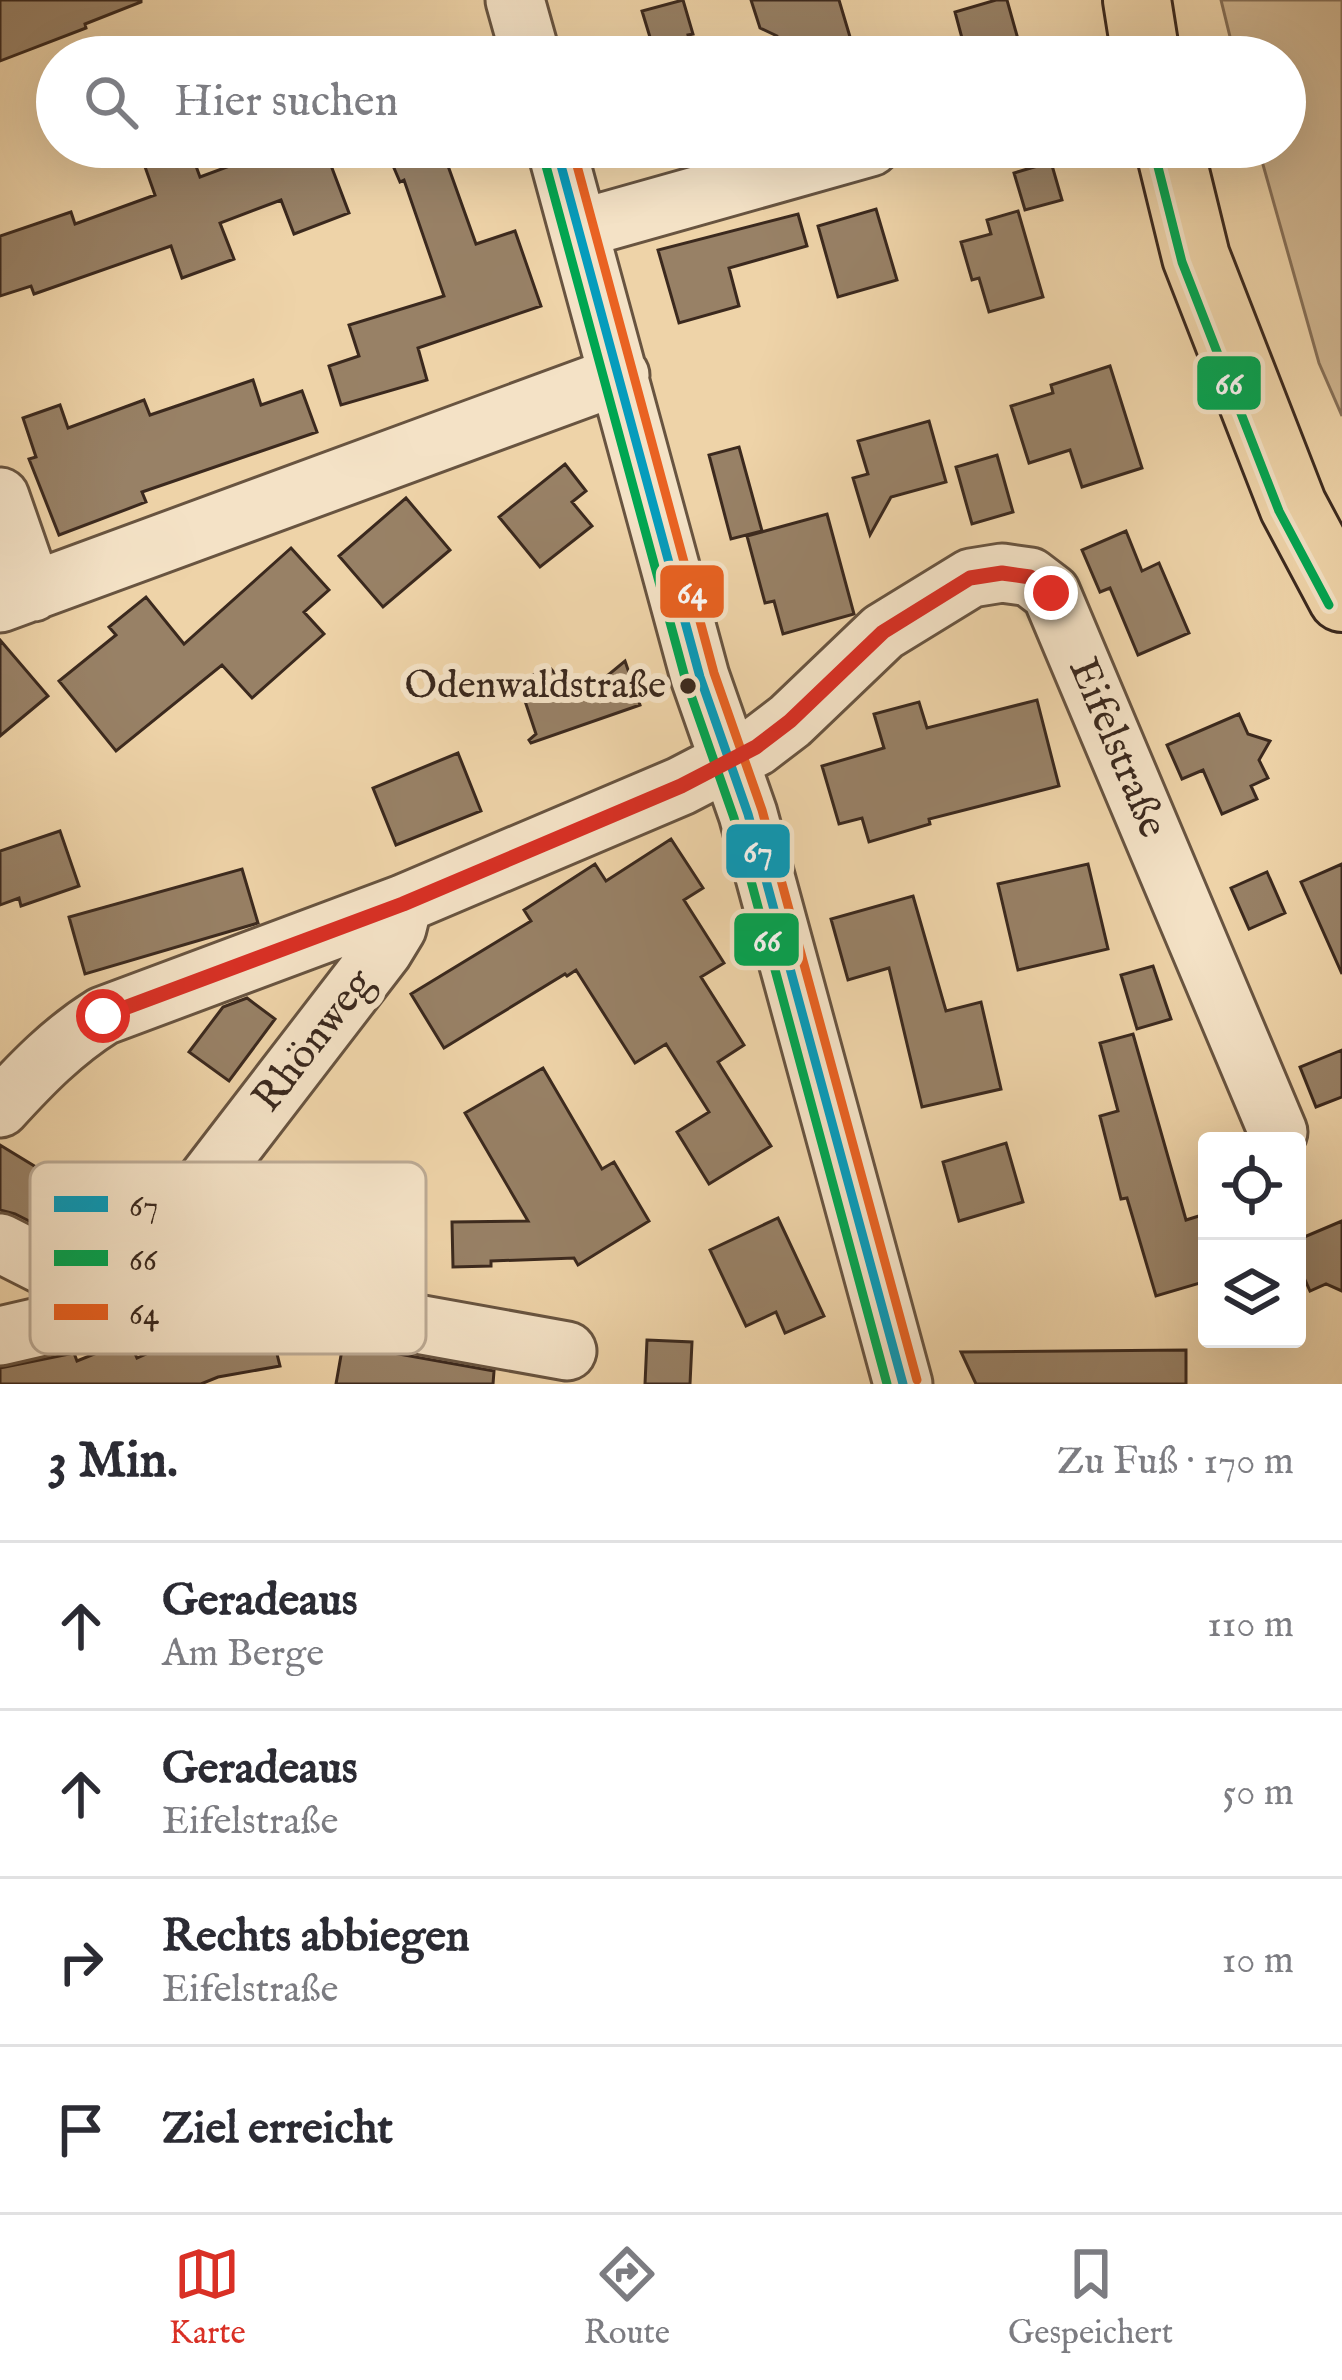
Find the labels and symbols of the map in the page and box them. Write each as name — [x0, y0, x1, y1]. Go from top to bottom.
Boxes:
line badge: 66 — [1195, 354, 1263, 412]
text: 66 — [1215, 364, 1244, 406]
line badge: 64 — [658, 563, 726, 620]
route end — [1024, 566, 1078, 620]
text: 64 — [677, 573, 708, 615]
street label: Eifelstraße — [1056, 650, 1178, 846]
place label: Odenwaldstraße — [405, 662, 666, 711]
marker: Odenwaldstraße — [677, 675, 699, 697]
line badge: 67 — [724, 822, 792, 880]
text: 67 — [743, 832, 773, 874]
line badge: 66 — [732, 911, 801, 968]
text: 66 — [753, 921, 782, 963]
street label: Rhönweg — [241, 958, 387, 1123]
route start — [76, 989, 130, 1043]
legend — [30, 1162, 426, 1354]
text: 67 — [129, 1186, 158, 1228]
text: 66 — [129, 1240, 158, 1282]
text: 64 — [129, 1294, 159, 1336]

